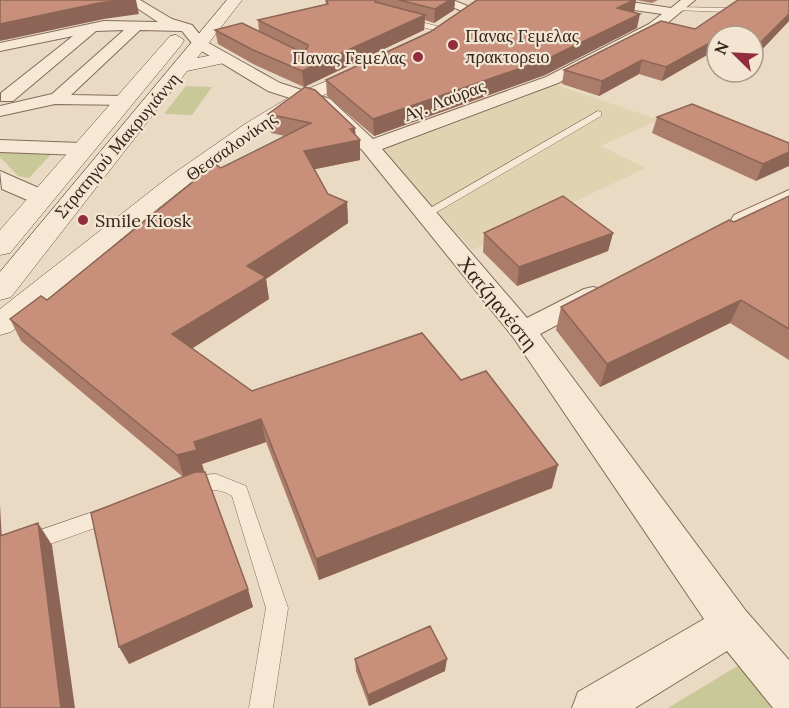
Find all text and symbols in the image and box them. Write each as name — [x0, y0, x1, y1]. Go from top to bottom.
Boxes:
place label: Πανας Γεμελας πρακτορειο — [465, 24, 579, 68]
north arrow — [705, 24, 765, 84]
marker: Πανας Γεμελας πρακτορειο — [446, 38, 460, 52]
text: N — [710, 38, 733, 58]
place label: Πανας Γεμελας — [292, 46, 406, 69]
marker: Πανας Γεμελας — [411, 50, 425, 64]
street label: Στρατηγού Μακρυγιάννη — [49, 67, 185, 223]
street label: Αγ. Λαύρας — [400, 74, 488, 126]
street label: Θεσσαλονίκης — [181, 106, 281, 186]
place label: Smile Kiosk — [95, 209, 192, 232]
marker: Smile Kiosk — [76, 213, 90, 227]
street label: Χατζηανέστη — [452, 250, 544, 356]

